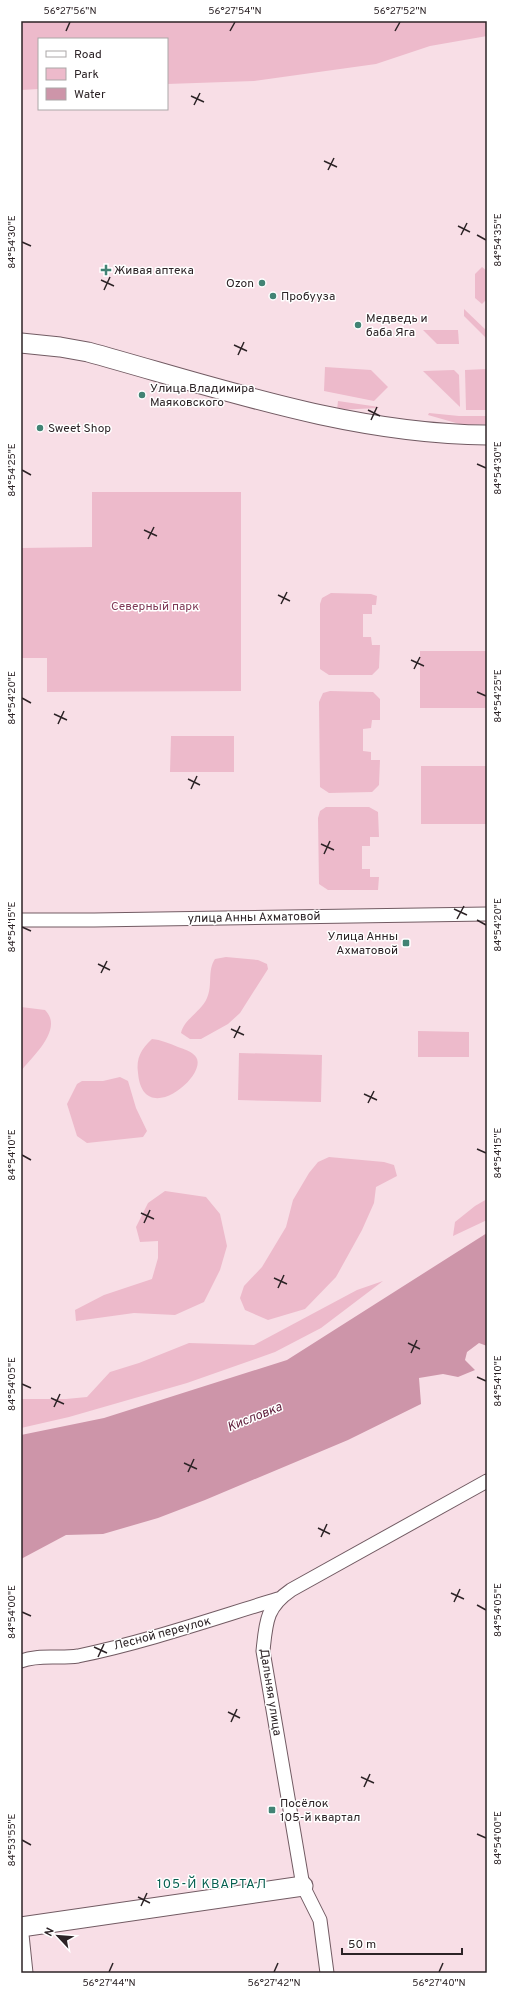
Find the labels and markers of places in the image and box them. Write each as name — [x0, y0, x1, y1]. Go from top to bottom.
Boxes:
place label: Живая аптека — [114, 263, 194, 279]
marker: Живая аптека — [101, 265, 111, 275]
place label: Ozon — [226, 276, 254, 292]
marker: Ozon — [257, 278, 267, 288]
place label: Пробууза — [281, 289, 335, 305]
marker: Пробууза — [268, 291, 278, 301]
place label: Медведь и баба Яга — [366, 311, 428, 341]
marker: Медведь и баба Яга — [353, 320, 363, 330]
place label: Улица Владимира Маяковского — [150, 381, 254, 411]
marker: Улица Владимира Маяковского — [137, 390, 147, 400]
place label: Sweet Shop — [48, 421, 111, 437]
marker: Sweet Shop — [35, 423, 45, 433]
place label: Улица Анны Ахматовой — [328, 929, 398, 959]
marker: Улица Анны Ахматовой — [401, 938, 411, 948]
place label: Посёлок 105-й квартал — [280, 1796, 360, 1826]
marker: Посёлок 105-й квартал — [267, 1805, 277, 1815]

